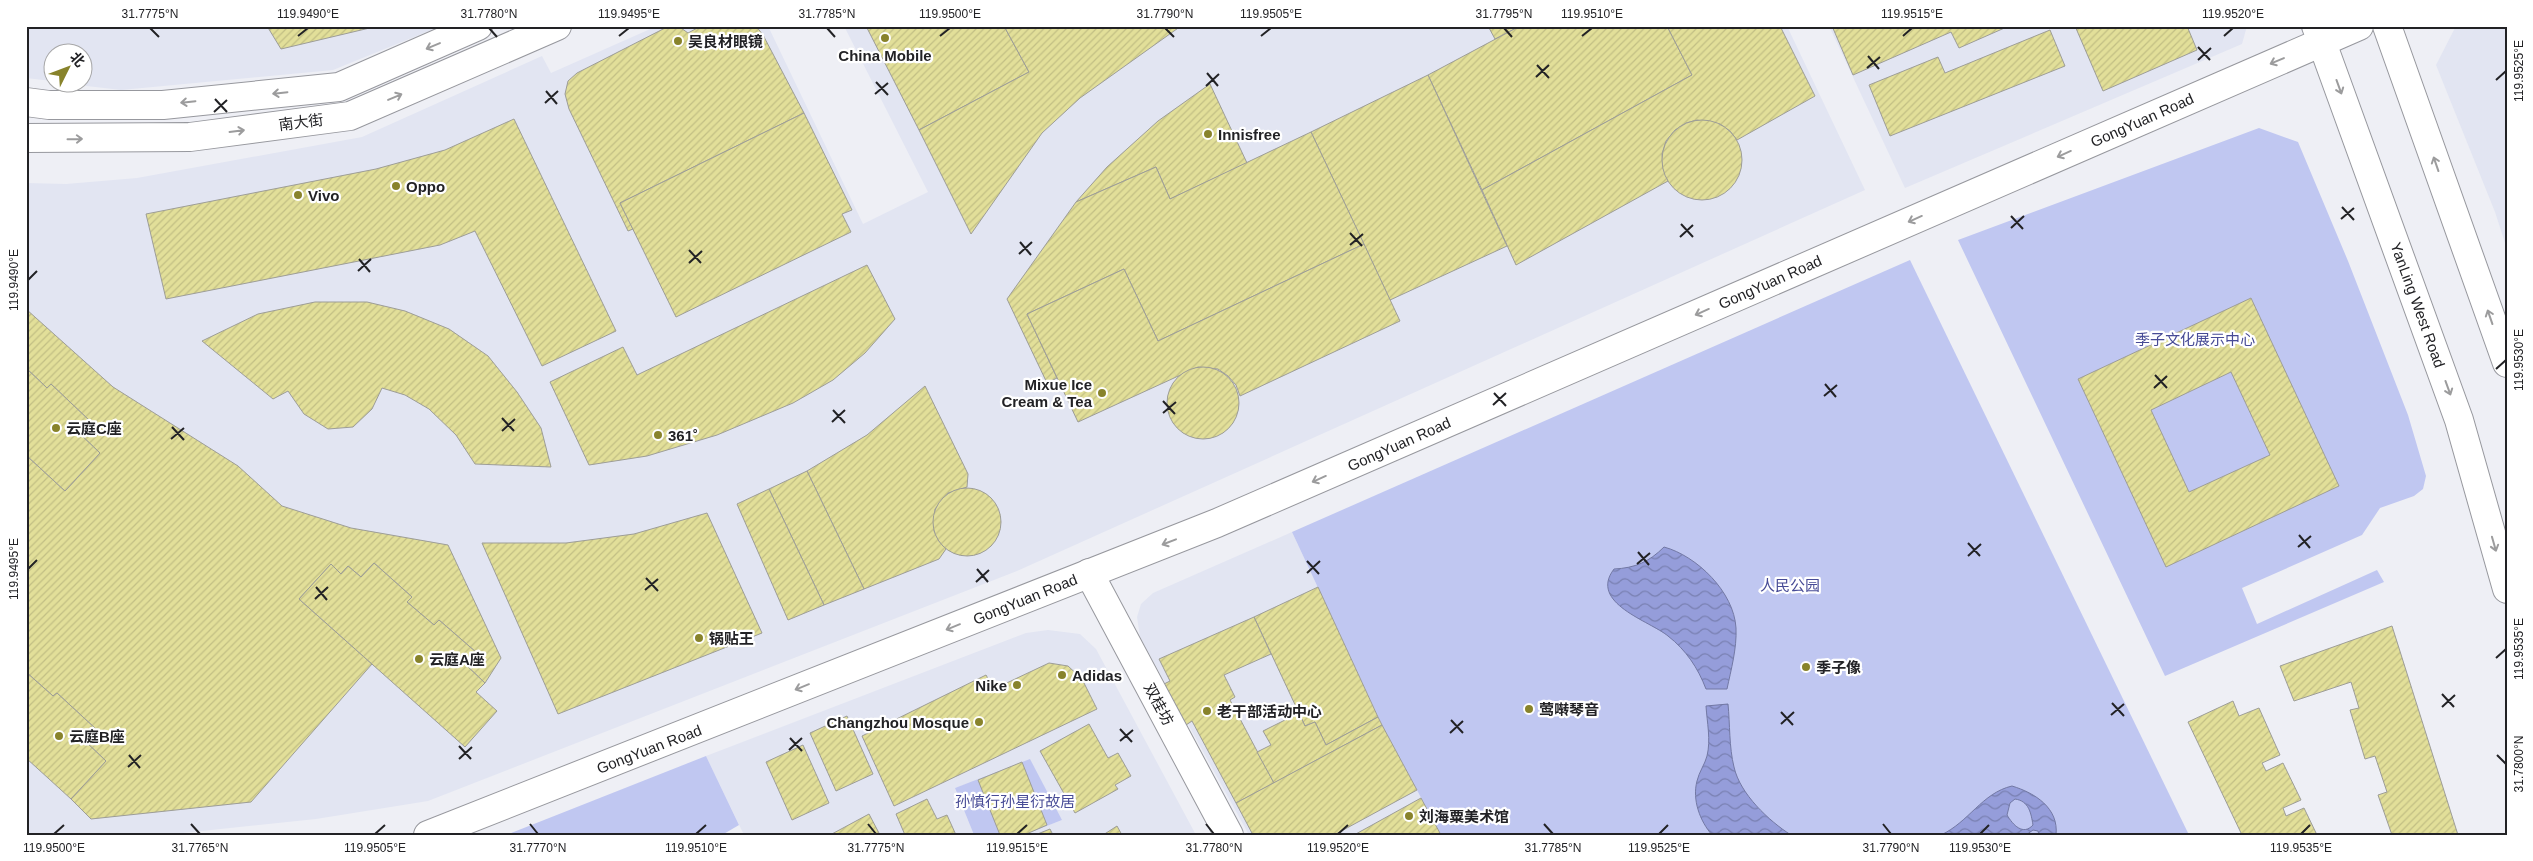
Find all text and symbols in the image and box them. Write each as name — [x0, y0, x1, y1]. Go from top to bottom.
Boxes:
text: 31.7775°N — [122, 7, 178, 21]
text: 119.9490°E — [277, 7, 339, 21]
text: 31.7780°N — [461, 7, 517, 21]
text: 119.9495°E — [598, 7, 660, 21]
text: 31.7785°N — [799, 7, 855, 21]
text: 119.9500°E — [919, 7, 981, 21]
text: 31.7790°N — [1137, 7, 1193, 21]
text: 119.9505°E — [1240, 7, 1302, 21]
text: 31.7795°N — [1476, 7, 1532, 21]
text: 119.9510°E — [1561, 7, 1623, 21]
text: 119.9515°E — [1881, 7, 1943, 21]
text: 119.9520°E — [2202, 7, 2264, 21]
marker: China Mobile — [879, 32, 891, 44]
place label: 吴良材眼镜 — [688, 33, 763, 50]
marker: 吴良材眼镜 — [672, 35, 684, 47]
text: 119.9525°E — [2512, 40, 2526, 102]
one-way arrow — [426, 41, 441, 51]
north arrow — [42, 42, 92, 92]
place label: China Mobile — [838, 47, 932, 64]
text: 北 — [67, 49, 88, 70]
one-way arrow — [2270, 56, 2285, 66]
one-way arrow — [2335, 79, 2344, 94]
one-way arrow — [272, 88, 288, 98]
street label: GongYuan Road — [2088, 90, 2196, 150]
one-way arrow — [387, 91, 402, 101]
one-way arrow — [180, 98, 196, 107]
street label: 南大街 — [278, 111, 324, 133]
one-way arrow — [229, 126, 245, 136]
place label: Innisfree — [1218, 126, 1281, 143]
marker: Innisfree — [1202, 128, 1214, 140]
one-way arrow — [66, 134, 83, 144]
one-way arrow — [2057, 149, 2072, 159]
one-way arrow — [2431, 157, 2440, 172]
place label: Oppo — [406, 178, 445, 195]
marker: Oppo — [390, 180, 402, 192]
place label: Vivo — [308, 187, 339, 204]
marker: Vivo — [292, 189, 304, 201]
one-way arrow — [1908, 214, 1923, 224]
street label: YanLing West Road — [2387, 240, 2449, 370]
text: 119.9490°E — [7, 249, 21, 311]
street label: GongYuan Road — [1716, 252, 1824, 312]
one-way arrow — [1695, 307, 1710, 317]
one-way arrow — [2485, 310, 2495, 326]
text: 119.9530°E — [2512, 329, 2526, 391]
park label: 季子文化展示中心 — [2135, 331, 2255, 348]
place label: Mixue Ice Cream & Tea — [1001, 376, 1093, 410]
one-way arrow — [2443, 380, 2453, 396]
marker: Mixue Ice Cream & Tea — [1096, 387, 1108, 399]
street label: GongYuan Road — [1345, 414, 1453, 474]
place label: 云庭C座 — [66, 420, 122, 437]
marker: 云庭C座 — [50, 422, 62, 434]
place label: 361˚ — [668, 427, 698, 444]
marker: 361˚ — [652, 429, 664, 441]
one-way arrow — [1312, 474, 1327, 484]
one-way arrow — [2489, 535, 2499, 551]
text: 119.9495°E — [7, 538, 21, 600]
one-way arrow — [1162, 538, 1178, 547]
street label: GongYuan Road — [970, 570, 1080, 628]
park label: 人民公园 — [1760, 577, 1820, 594]
text: 119.9535°E — [2512, 618, 2526, 680]
one-way arrow — [946, 623, 961, 632]
place label: 锅贴王 — [709, 630, 754, 647]
marker: 锅贴王 — [693, 632, 705, 644]
place label: 云庭A座 — [429, 651, 485, 668]
marker: 云庭A座 — [413, 653, 425, 665]
place label: 季子像 — [1816, 659, 1861, 676]
marker: 季子像 — [1800, 661, 1812, 673]
place label: Adidas — [1072, 667, 1122, 684]
marker: Adidas — [1056, 669, 1068, 681]
place label: Nike — [975, 677, 1007, 694]
marker: Nike — [1011, 679, 1023, 691]
street label: 双桂坊 — [1141, 680, 1177, 728]
one-way arrow — [795, 683, 810, 692]
place label: 莺啭琴音 — [1539, 701, 1599, 718]
place label: 老干部活动中心 — [1217, 703, 1322, 720]
marker: 莺啭琴音 — [1523, 703, 1535, 715]
marker: 老干部活动中心 — [1201, 705, 1213, 717]
place label: Changzhou Mosque — [827, 714, 969, 731]
marker: Changzhou Mosque — [973, 716, 985, 728]
street label: GongYuan Road — [594, 721, 704, 777]
place label: 云庭B座 — [69, 728, 125, 745]
marker: 云庭B座 — [53, 730, 65, 742]
text: 31.7800°N — [2512, 736, 2526, 792]
park label: 孙慎行孙星衍故居 — [955, 793, 1075, 810]
place label: 刘海粟美术馆 — [1419, 808, 1509, 825]
marker: 刘海粟美术馆 — [1403, 810, 1415, 822]
text: 119.9500°E — [23, 841, 85, 855]
text: 31.7765°N — [172, 841, 228, 855]
text: 119.9505°E — [344, 841, 406, 855]
text: 31.7770°N — [510, 841, 566, 855]
text: 119.9510°E — [665, 841, 727, 855]
text: 31.7775°N — [848, 841, 904, 855]
text: 119.9515°E — [986, 841, 1048, 855]
text: 31.7780°N — [1186, 841, 1242, 855]
text: 119.9520°E — [1307, 841, 1369, 855]
text: 31.7785°N — [1525, 841, 1581, 855]
text: 119.9525°E — [1628, 841, 1690, 855]
text: 31.7790°N — [1863, 841, 1919, 855]
text: 119.9530°E — [1949, 841, 2011, 855]
text: 119.9535°E — [2270, 841, 2332, 855]

